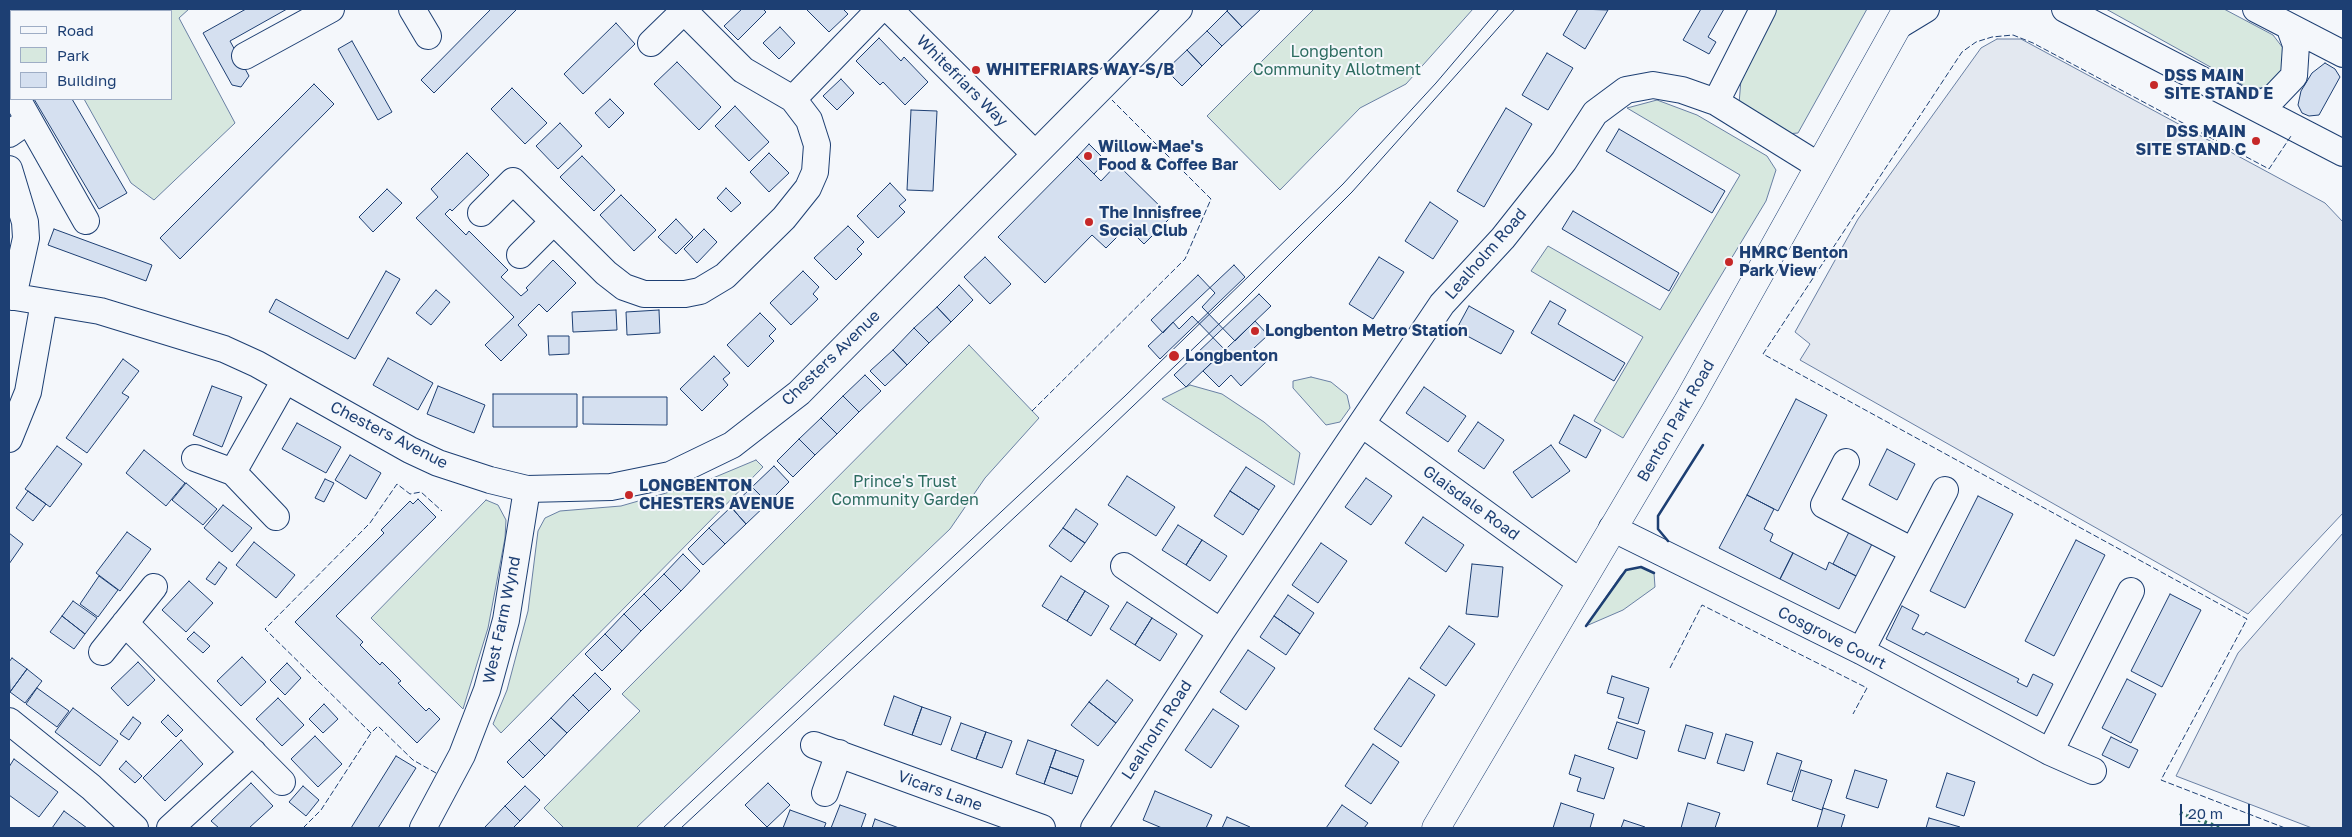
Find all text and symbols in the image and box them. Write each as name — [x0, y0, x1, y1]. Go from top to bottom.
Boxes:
legend — [10, 10, 172, 100]
text: Road — [57, 21, 94, 39]
street label: Whitefriars Way — [912, 31, 1012, 131]
park label: Longbenton Community Allotment — [1253, 42, 1421, 80]
text: Park — [57, 46, 89, 64]
place label: WHITEFRIARS WAY-S/B — [986, 60, 1175, 80]
marker: WHITEFRIARS WAY-S/B — [970, 64, 982, 76]
place label: DSS MAIN SITE STAND E — [2164, 66, 2273, 104]
text: Building — [57, 71, 117, 89]
marker: DSS MAIN SITE STAND E — [2148, 79, 2160, 91]
place label: DSS MAIN SITE STAND C — [2135, 122, 2246, 160]
marker: DSS MAIN SITE STAND C — [2250, 135, 2262, 147]
place label: Willow-Mae's Food & Coffee Bar — [1098, 137, 1238, 175]
marker: Willow-Mae's Food & Coffee Bar — [1082, 150, 1094, 162]
place label: The Innisfree Social Club — [1099, 203, 1201, 241]
street label: Lealholm Road — [1441, 205, 1531, 303]
marker: The Innisfree Social Club — [1083, 216, 1095, 228]
place label: HMRC Benton Park View — [1739, 243, 1848, 281]
marker: HMRC Benton Park View — [1723, 256, 1735, 268]
street label: Chesters Avenue — [778, 306, 884, 410]
place label: Longbenton Metro Station — [1265, 321, 1468, 341]
marker: Longbenton Metro Station — [1249, 325, 1261, 337]
place label: Longbenton — [1185, 346, 1278, 366]
marker: Longbenton — [1167, 349, 1181, 363]
street label: Benton Park Road — [1633, 357, 1719, 485]
street label: Chesters Avenue — [327, 397, 451, 473]
street label: Glaisdale Road — [1419, 462, 1523, 544]
park label: Prince's Trust Community Garden — [831, 472, 979, 510]
place label: LONGBENTON CHESTERS AVENUE — [639, 476, 794, 514]
marker: LONGBENTON CHESTERS AVENUE — [623, 489, 635, 501]
street label: West Farm Wynd — [479, 555, 525, 685]
street label: Cosgrove Court — [1775, 602, 1889, 674]
street label: Lealholm Road — [1118, 677, 1196, 783]
street label: Vicars Lane — [895, 767, 985, 815]
scale bar — [2182, 794, 2252, 826]
text: 20 m — [2188, 804, 2223, 822]

